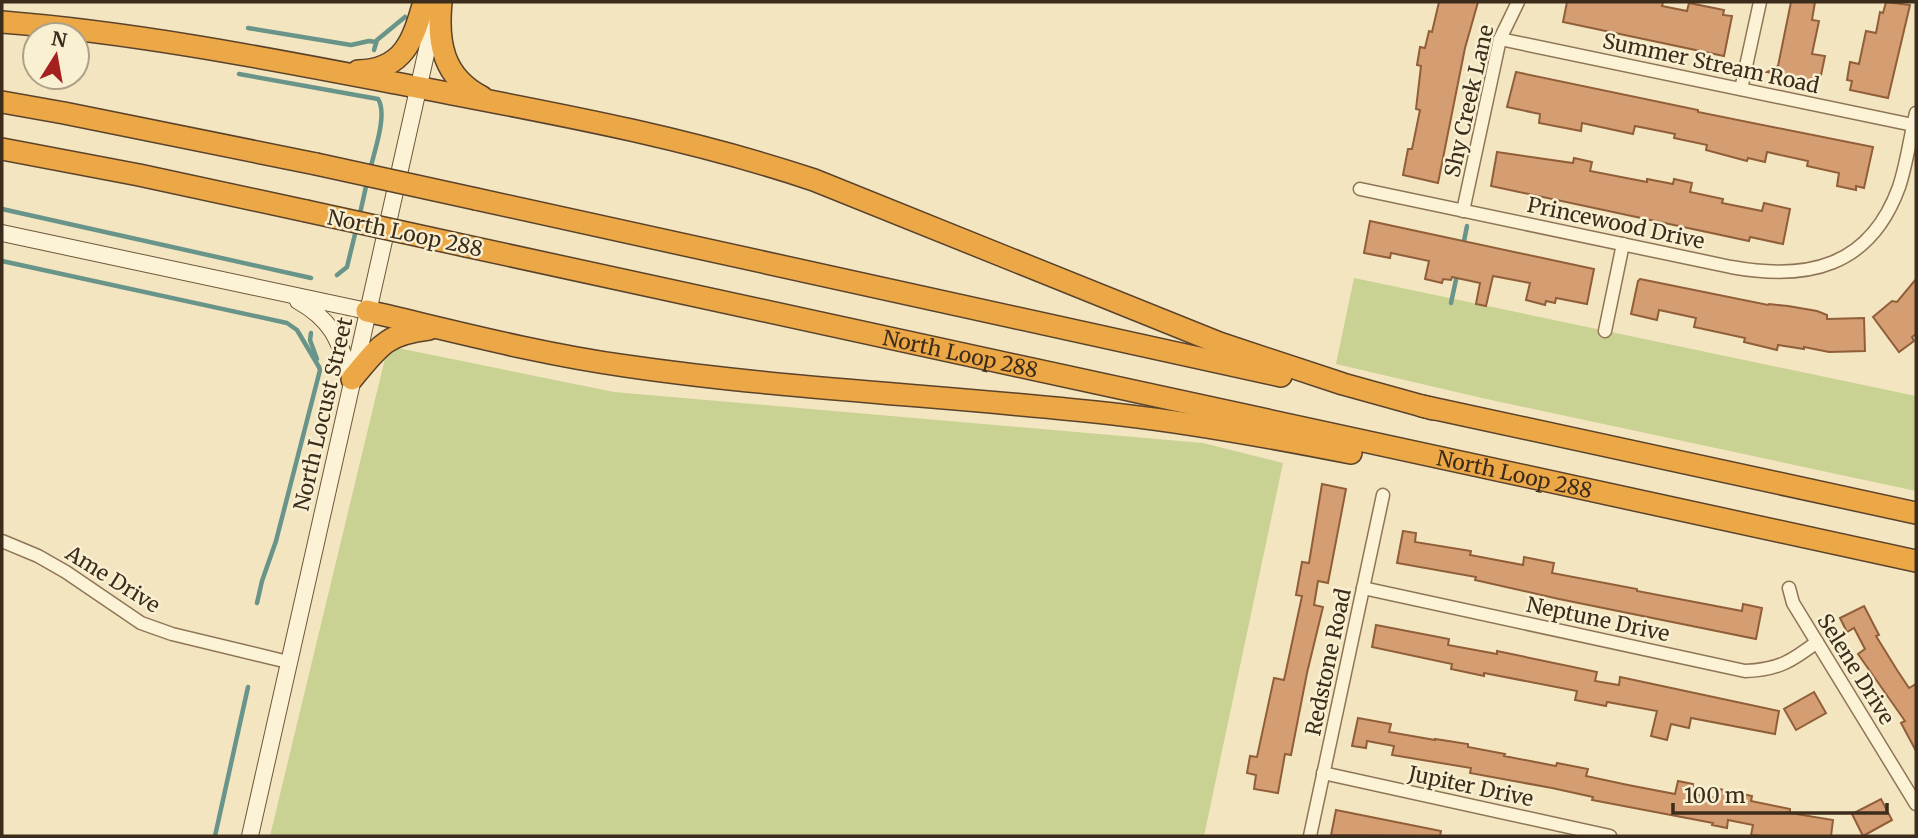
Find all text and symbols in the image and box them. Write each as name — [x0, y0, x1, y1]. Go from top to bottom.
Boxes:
north arrow — [21, 21, 91, 91]
street label: Shy Creek Lane — [1438, 22, 1500, 180]
text: N — [50, 26, 69, 53]
street label: Summer Stream Road — [1600, 27, 1822, 99]
street label: Princewood Drive — [1525, 191, 1707, 255]
street label: North Loop 288 — [325, 203, 485, 263]
street label: North Locust Street — [288, 315, 358, 513]
street label: North Loop 288 — [880, 323, 1041, 383]
street label: North Loop 288 — [1434, 444, 1595, 504]
street label: Ame Drive — [60, 539, 165, 619]
street label: Redstone Road — [1299, 586, 1357, 738]
street label: Neptune Drive — [1524, 591, 1672, 647]
street label: Selene Drive — [1811, 609, 1901, 729]
street label: Jupiter Drive — [1405, 759, 1536, 812]
scale bar — [1673, 772, 1886, 816]
text: 100 m — [1684, 782, 1746, 809]

